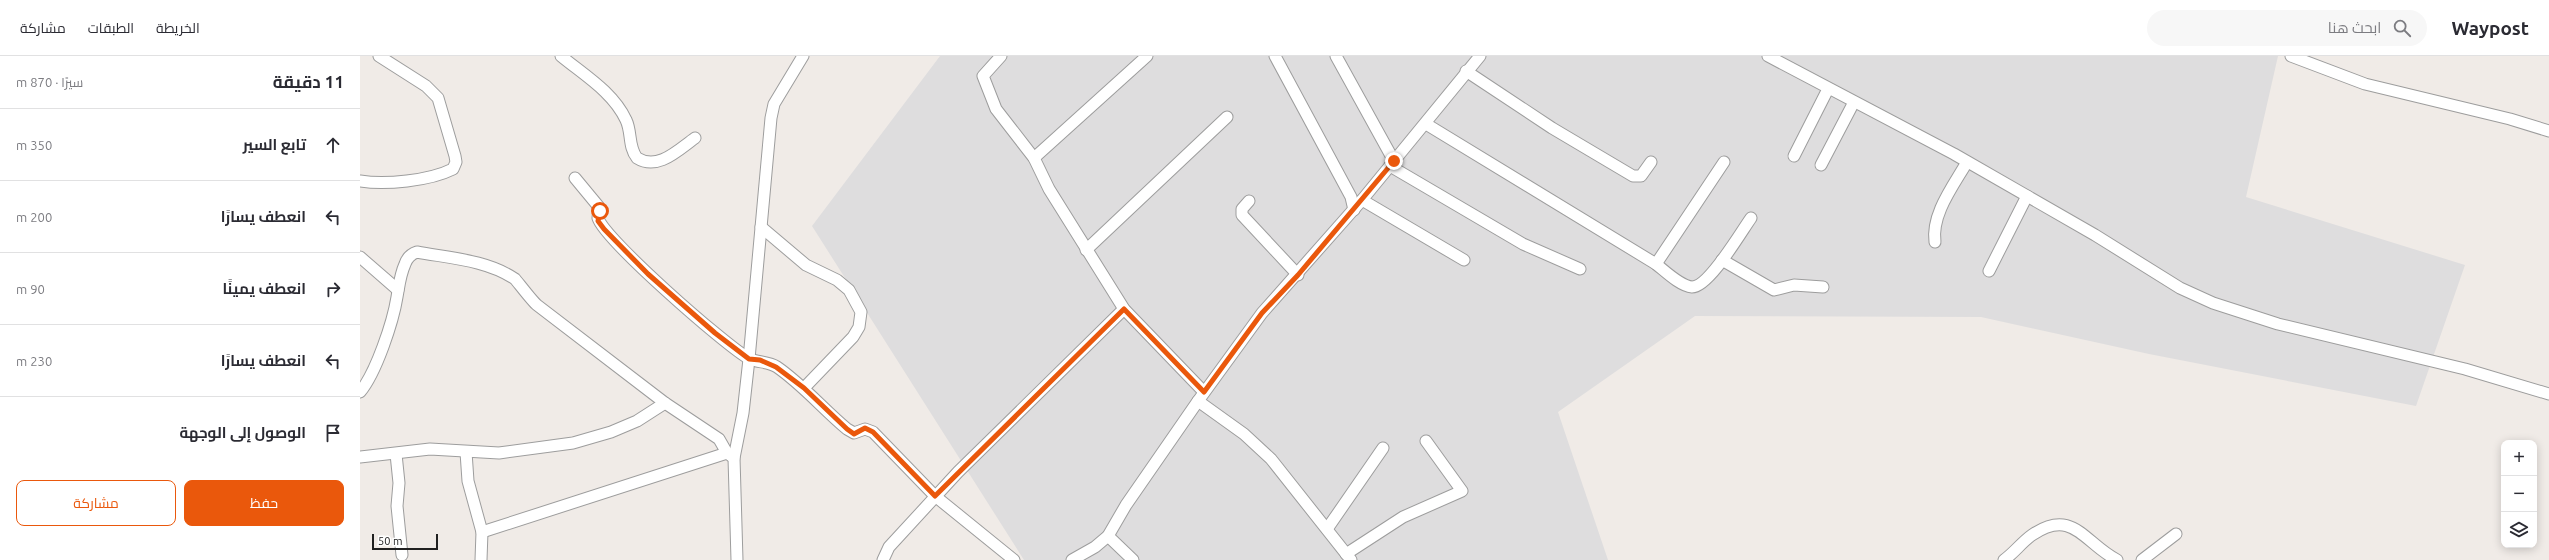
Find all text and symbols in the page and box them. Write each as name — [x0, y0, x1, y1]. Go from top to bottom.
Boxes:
search box — [2147, 10, 2427, 46]
icon: search — [2391, 17, 2413, 39]
text: Waypost — [2451, 17, 2529, 39]
text: ابحث هنا — [2328, 19, 2381, 36]
text: مشاركة — [20, 20, 66, 36]
text: الطبقات — [88, 20, 134, 36]
text: الخريطة — [156, 20, 200, 36]
text: 11 دقيقة — [273, 72, 344, 91]
text: سيرًا · 870 m — [16, 75, 83, 89]
icon: ahead — [322, 134, 344, 156]
text: تابع السير — [243, 136, 306, 153]
text: 350 m — [16, 138, 52, 152]
route end — [1385, 152, 1403, 170]
route start — [591, 202, 609, 220]
icon: left — [322, 206, 344, 228]
text: انعطف يسارًا — [221, 208, 306, 225]
text: 200 m — [16, 210, 52, 224]
icon: right — [322, 278, 344, 300]
text: انعطف يمينًا — [222, 280, 306, 297]
text: 90 m — [16, 282, 45, 296]
icon: left — [322, 350, 344, 372]
text: انعطف يسارًا — [221, 352, 306, 369]
text: 230 m — [16, 354, 52, 368]
icon: arrive — [322, 422, 344, 444]
text: الوصول إلى الوجهة — [179, 424, 306, 441]
map controls — [2501, 440, 2537, 548]
button: + — [2501, 440, 2537, 476]
button: − — [2501, 476, 2537, 512]
button: مشاركة — [16, 480, 176, 526]
button: حفظ — [184, 480, 344, 526]
button: layers — [2501, 512, 2537, 548]
scale bar — [372, 532, 438, 551]
text: 50 m — [378, 535, 402, 547]

